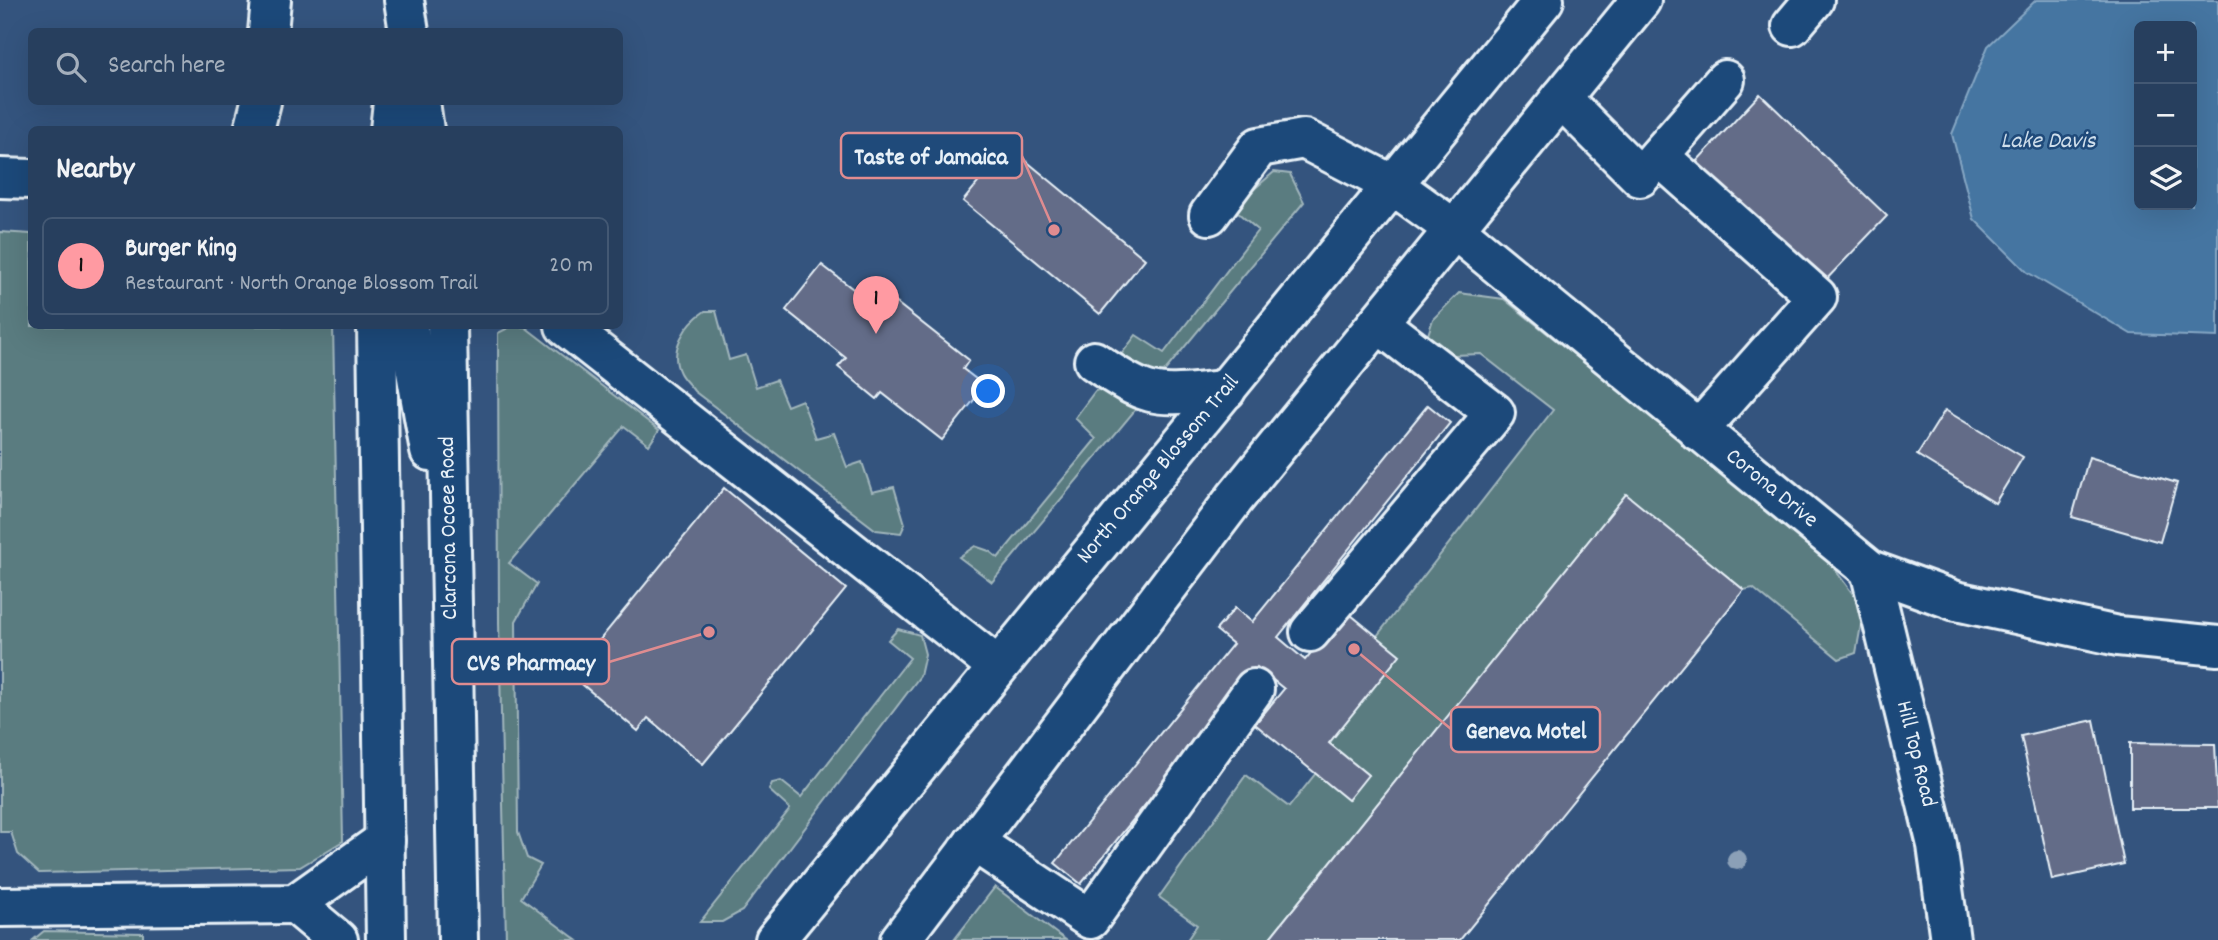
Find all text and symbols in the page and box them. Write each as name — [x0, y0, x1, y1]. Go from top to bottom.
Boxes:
map controls — [2134, 21, 2197, 210]
button: + — [2134, 21, 2197, 84]
search box — [28, 28, 623, 105]
icon: search — [52, 48, 90, 86]
text: Search here — [108, 48, 226, 85]
button: − — [2134, 84, 2197, 147]
water label: Lake Davis — [2000, 125, 2096, 159]
callout: Taste of Jamaica — [841, 133, 1022, 178]
text: Taste of Jamaica — [854, 142, 1009, 176]
button: layers — [2134, 147, 2197, 210]
text: Nearby — [56, 150, 134, 193]
text: Burger King — [125, 231, 237, 268]
text: 1 — [78, 250, 84, 283]
text: 20 m — [549, 250, 593, 283]
text: Restaurant · North Orange Blossom Trail — [125, 268, 478, 301]
pin: 1 — [853, 276, 899, 334]
street label: North Orange Blossom Trail — [1070, 368, 1249, 572]
your location — [971, 374, 1005, 408]
street label: Clarcona Ocoee Road — [432, 436, 468, 620]
street label: Corona Drive — [1717, 441, 1825, 537]
callout: CVS Pharmacy — [452, 639, 609, 684]
text: CVS Pharmacy — [467, 648, 597, 682]
street label: Hill Top Road — [1886, 697, 1944, 811]
callout: Geneva Motel — [1451, 707, 1600, 752]
text: Geneva Motel — [1466, 716, 1587, 750]

